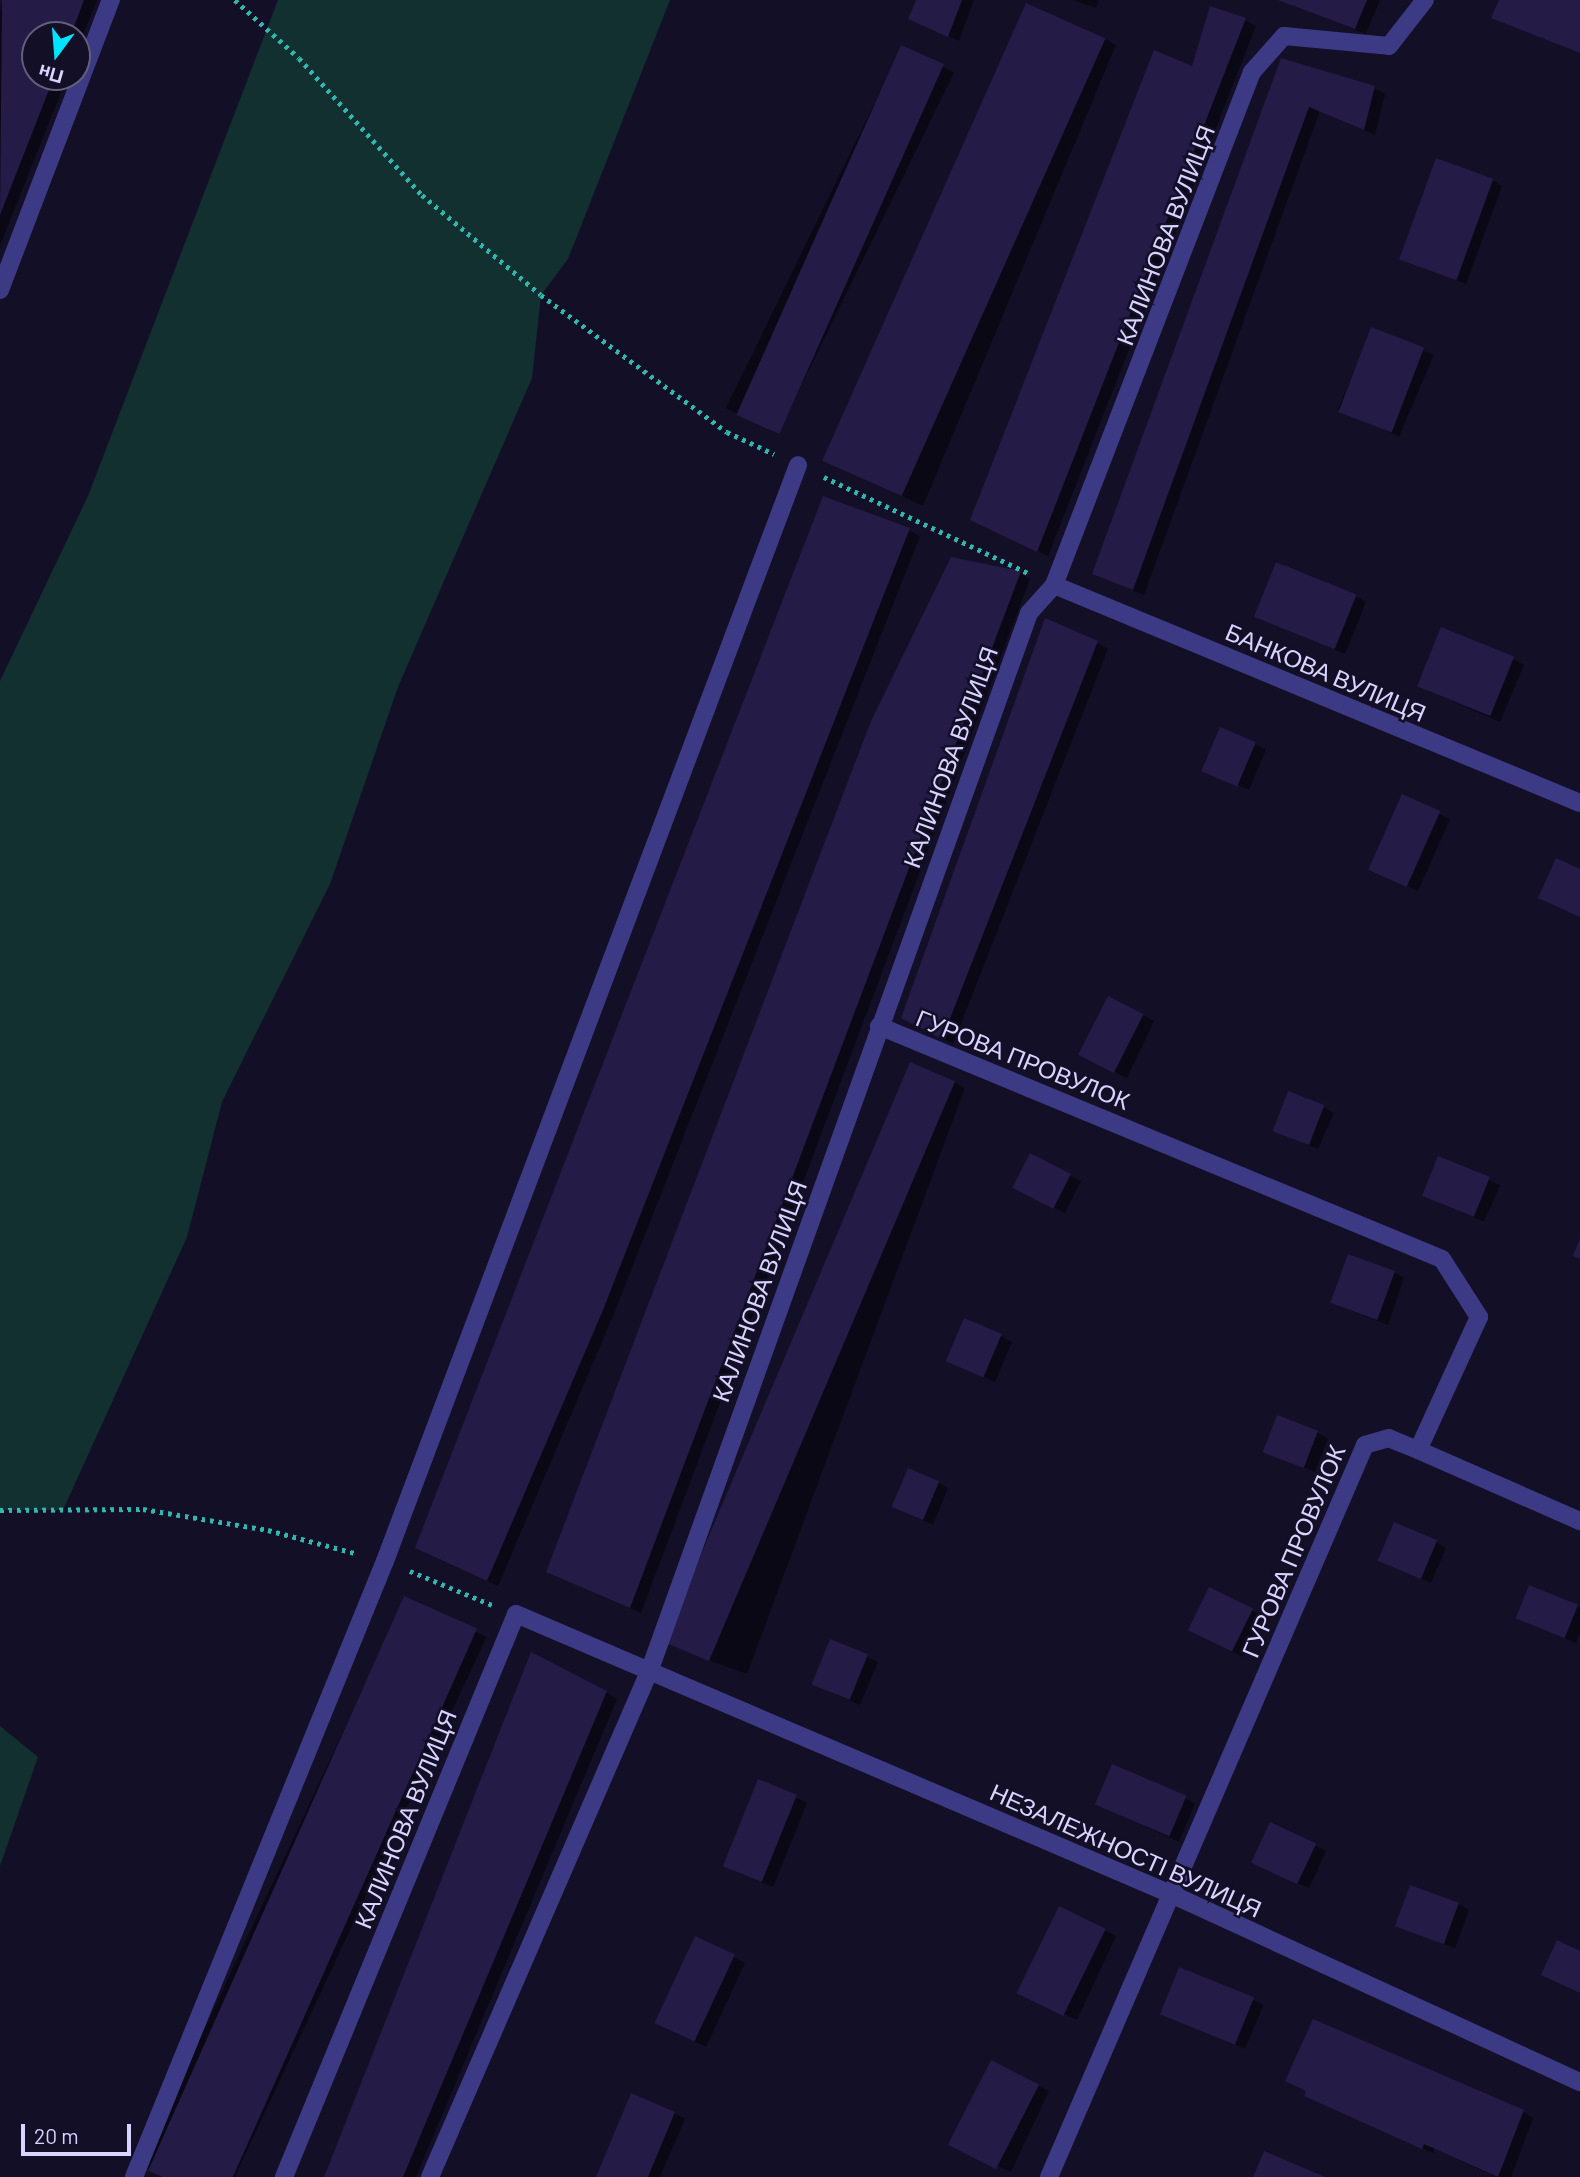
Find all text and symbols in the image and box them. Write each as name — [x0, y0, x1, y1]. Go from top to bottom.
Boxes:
north arrow — [21, 21, 91, 91]
text: Пн — [35, 60, 66, 89]
street label: КАЛИНОВА ВУЛИЦЯ — [1110, 121, 1220, 349]
street label: БАНКОВА ВУЛИЦЯ — [1222, 617, 1430, 727]
street label: КАЛИНОВА ВУЛИЦЯ — [897, 642, 1003, 872]
street label: ГУРОВА ПРОВУЛОК — [912, 1003, 1134, 1115]
street label: КАЛИНОВА ВУЛИЦЯ — [706, 1176, 812, 1406]
street label: ГУРОВА ПРОВУЛОК — [1235, 1440, 1351, 1662]
street label: КАЛИНОВА ВУЛИЦЯ — [348, 1705, 462, 1933]
street label: НЕЗАЛЕЖНОСТІ ВУЛИЦЯ — [986, 1777, 1266, 1923]
scale bar — [24, 2110, 135, 2154]
text: 20 m — [34, 2123, 79, 2148]

